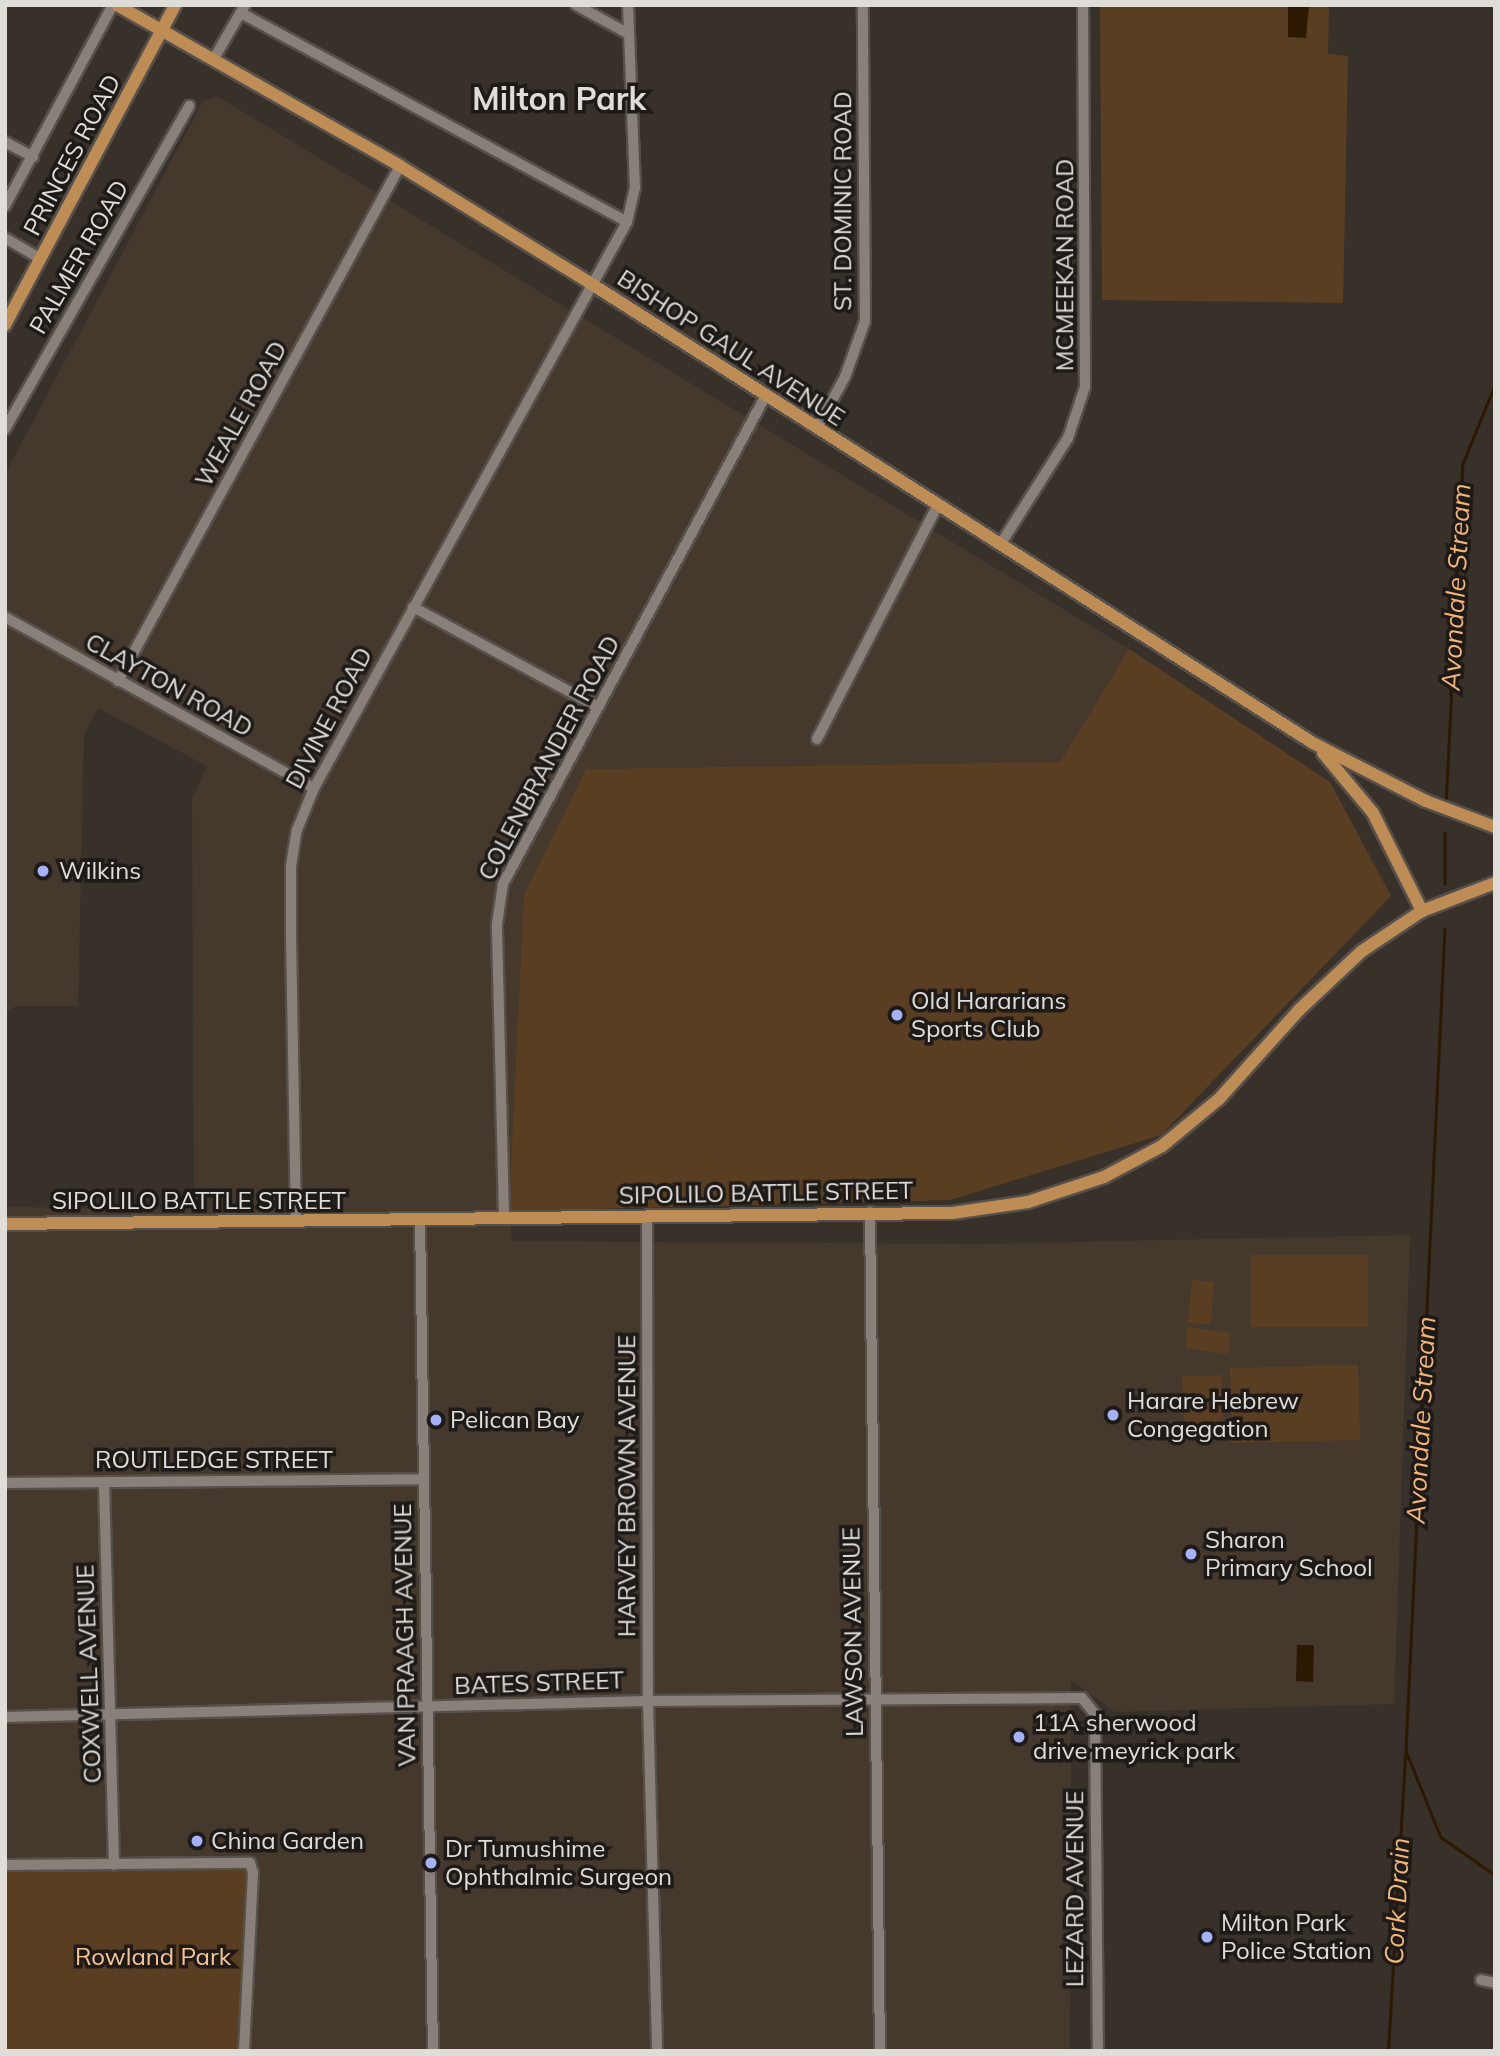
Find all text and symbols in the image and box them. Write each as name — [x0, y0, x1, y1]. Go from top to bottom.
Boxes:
street label: PRINCES ROAD — [17, 70, 127, 240]
district label: Milton Park — [472, 79, 646, 117]
street label: ST. DOMINIC ROAD — [829, 91, 857, 311]
street label: MCMEEKAN ROAD — [1051, 159, 1079, 371]
street label: PALMER ROAD — [23, 175, 135, 339]
street label: BISHOP GAUL AVENUE — [612, 264, 850, 432]
street label: WEALE ROAD — [189, 336, 293, 492]
water label: Avondale Stream — [1435, 483, 1477, 691]
street label: CLAYTON ROAD — [80, 627, 258, 743]
street label: COLENBRANDER ROAD — [472, 631, 626, 885]
street label: DIVINE ROAD — [280, 643, 378, 793]
place label: Wilkins — [59, 857, 141, 885]
marker: Wilkins — [33, 861, 53, 881]
place label: Old Hararians Sports Club — [911, 987, 1066, 1043]
marker: Old Hararians Sports Club — [889, 1007, 905, 1023]
street label: SIPOLILO BATTLE STREET — [619, 1176, 913, 1210]
street label: SIPOLILO BATTLE STREET — [52, 1187, 346, 1215]
water label: Avondale Stream — [1400, 1316, 1442, 1524]
street label: HARVEY BROWN AVENUE — [613, 1335, 641, 1637]
place label: Harare Hebrew Congegation — [1127, 1387, 1299, 1443]
place label: Pelican Bay — [450, 1406, 579, 1434]
marker: Harare Hebrew Congegation — [1105, 1407, 1121, 1423]
marker: Pelican Bay — [428, 1412, 444, 1428]
street label: ROUTLEDGE STREET — [95, 1446, 333, 1474]
street label: VAN PRAAGH AVENUE — [388, 1503, 422, 1767]
place label: Sharon Primary School — [1205, 1526, 1373, 1582]
street label: LAWSON AVENUE — [837, 1527, 869, 1737]
marker: Sharon Primary School — [1183, 1546, 1199, 1562]
street label: COXWELL AVENUE — [71, 1564, 107, 1784]
street label: BATES STREET — [454, 1666, 624, 1700]
place label: 11A sherwood drive meyrick park — [1033, 1709, 1235, 1765]
marker: 11A sherwood drive meyrick park — [1011, 1729, 1027, 1745]
street label: LEZARD AVENUE — [1061, 1791, 1089, 1987]
place label: China Garden — [211, 1827, 364, 1855]
marker: China Garden — [189, 1833, 205, 1849]
place label: Dr Tumushime Ophthalmic Surgeon — [445, 1835, 672, 1891]
water label: Cork Drain — [1378, 1837, 1416, 1965]
marker: Dr Tumushime Ophthalmic Surgeon — [423, 1855, 439, 1871]
place label: Milton Park Police Station — [1221, 1909, 1372, 1965]
marker: Milton Park Police Station — [1199, 1929, 1215, 1945]
park label: Rowland Park — [75, 1943, 231, 1971]

